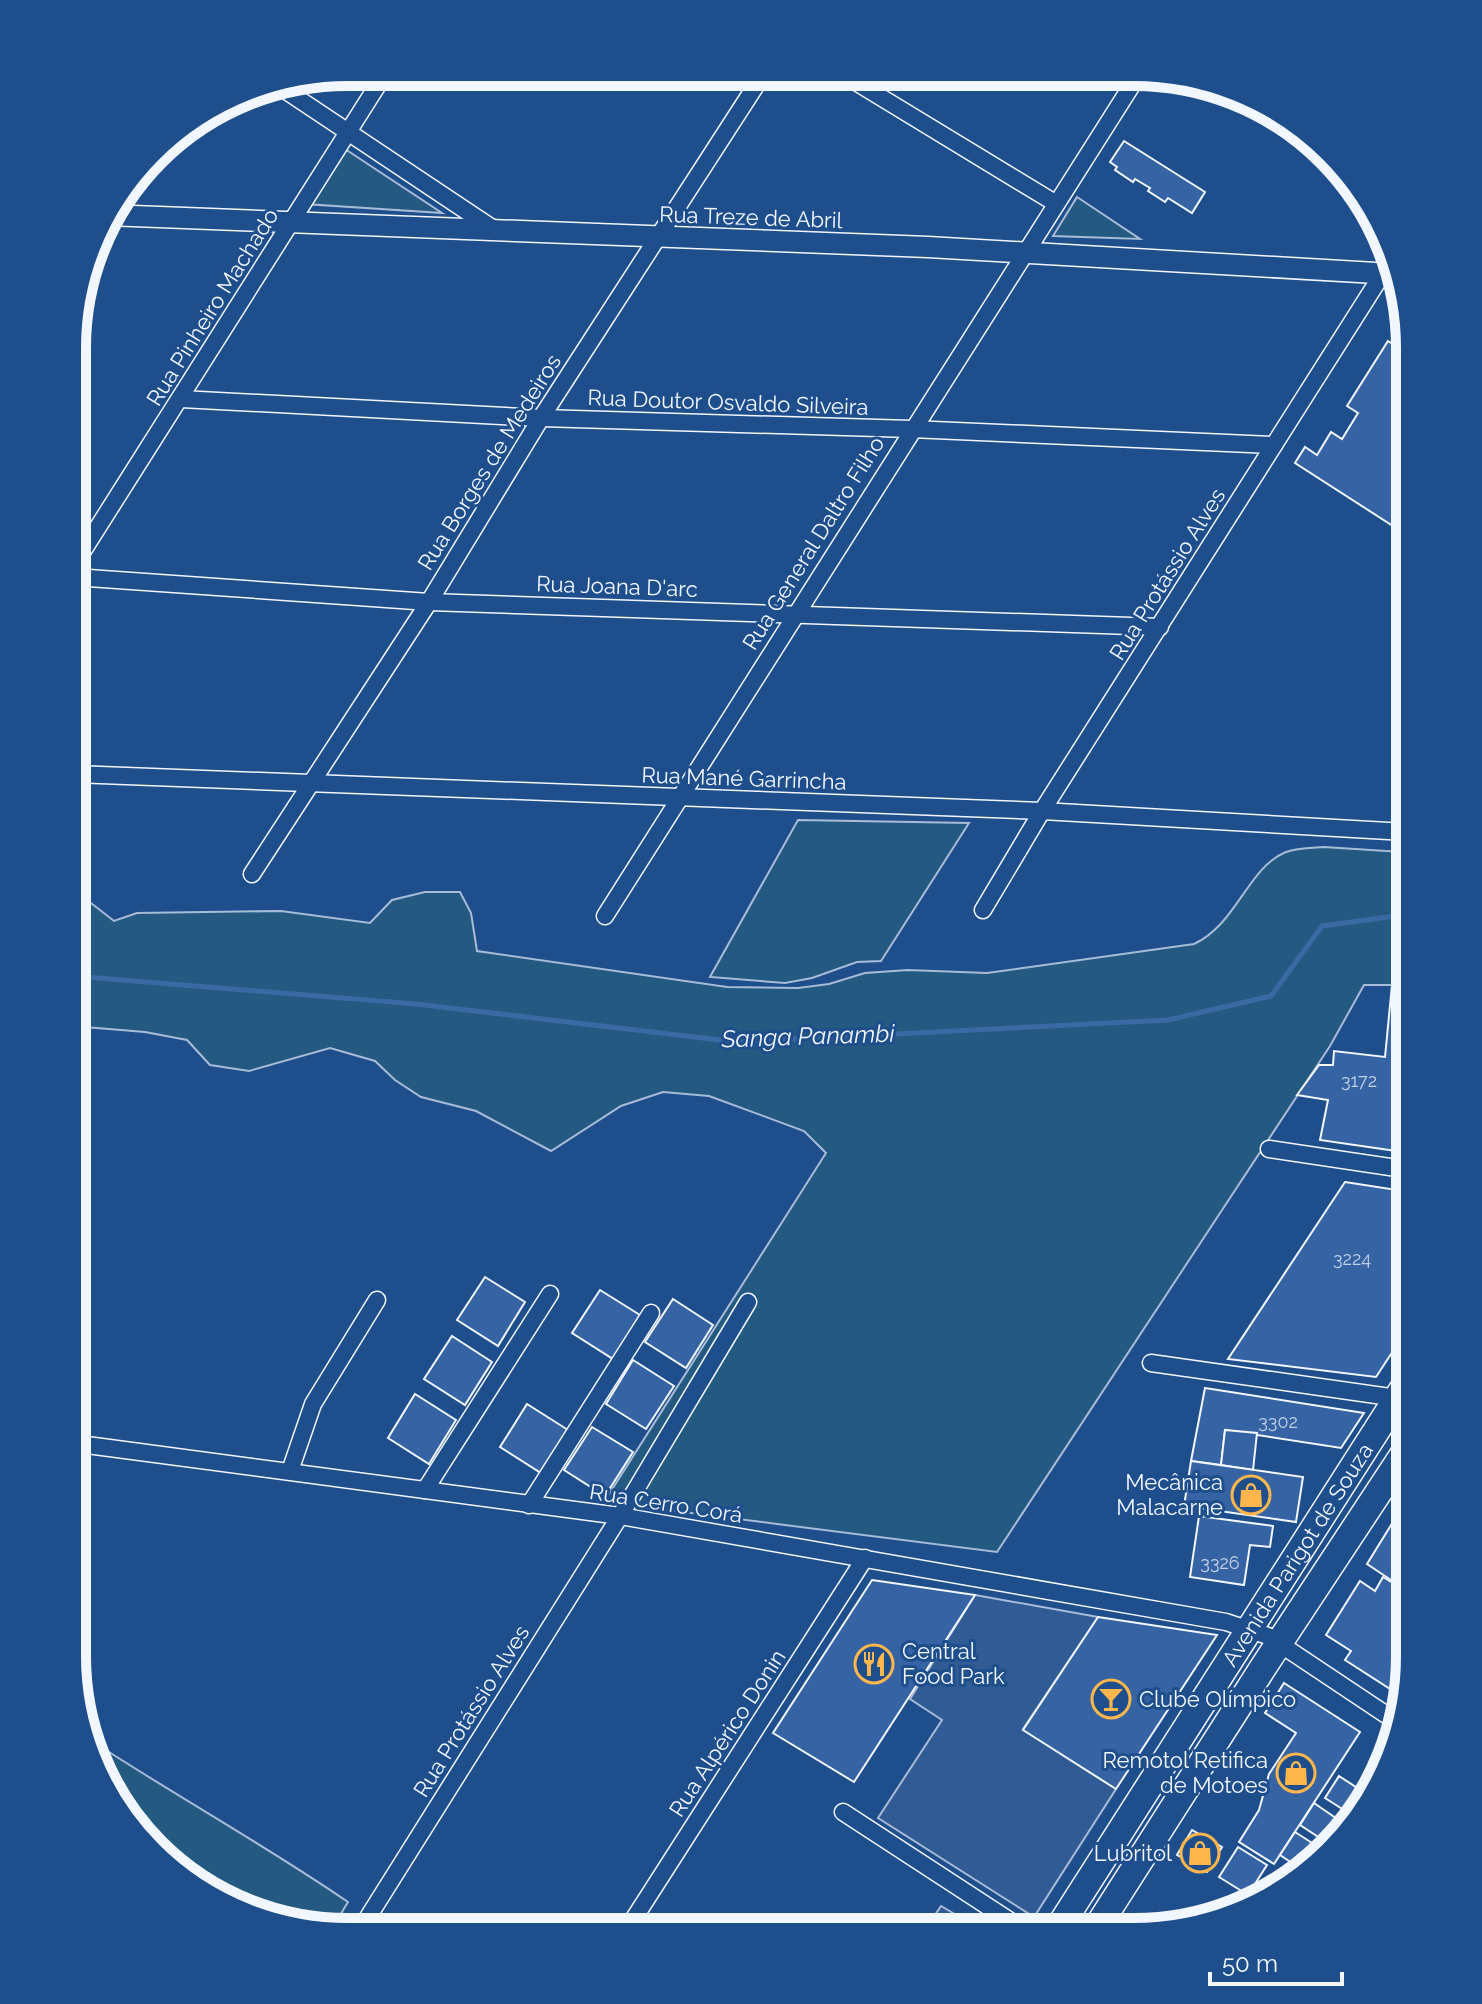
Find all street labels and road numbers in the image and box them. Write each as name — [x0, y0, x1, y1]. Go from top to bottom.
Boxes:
street label: Rua Treze de Abril — [659, 201, 843, 233]
street label: Rua Pinheiro Machado — [141, 204, 283, 410]
street label: Rua Borges de Medeiros — [412, 349, 566, 575]
street label: Rua Doutor Osvaldo Silveira — [587, 384, 869, 420]
street label: Rua General Daltro Filho — [737, 432, 889, 654]
street label: Rua Protássio Alves — [1104, 483, 1230, 665]
street label: Rua Joana D'arc — [536, 570, 698, 602]
street label: Rua Mané Garrincha — [641, 761, 847, 795]
street label: Avenida Parigot de Souza — [1216, 1438, 1378, 1671]
street label: Rua Cerro Corá — [588, 1478, 744, 1528]
street label: Rua Protássio Alves — [408, 1620, 534, 1802]
street label: Rua Alpérico Donin — [663, 1645, 791, 1821]

